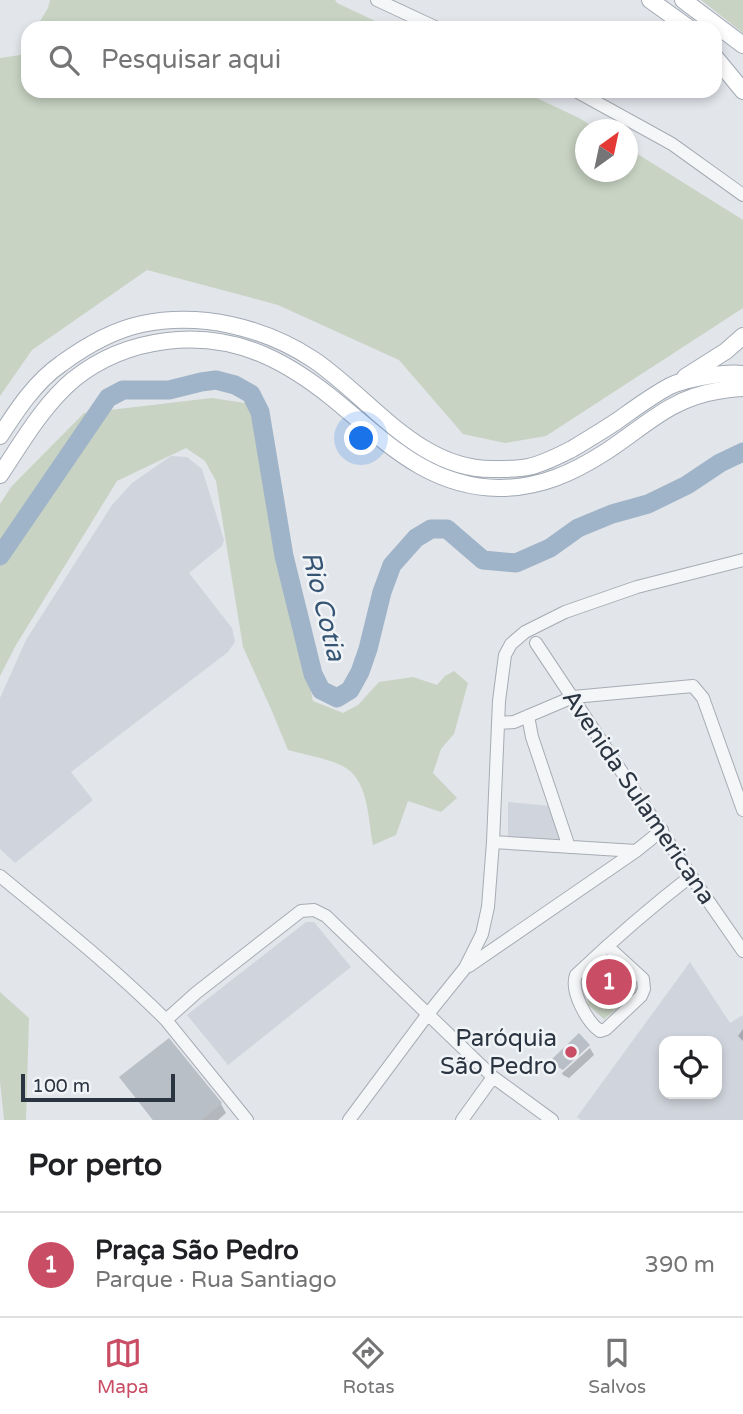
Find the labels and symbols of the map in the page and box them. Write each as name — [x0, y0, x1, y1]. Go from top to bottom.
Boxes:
north arrow — [575, 119, 638, 182]
your location — [344, 421, 378, 455]
water label: Rio Cotia — [295, 548, 352, 666]
street label: Avenida Sulamericana — [556, 685, 721, 910]
pin: 1 — [586, 956, 632, 1008]
place label: Paróquia São Pedro — [440, 1024, 557, 1081]
marker: Paróquia São Pedro — [563, 1044, 579, 1060]
scale bar — [21, 1071, 175, 1103]

